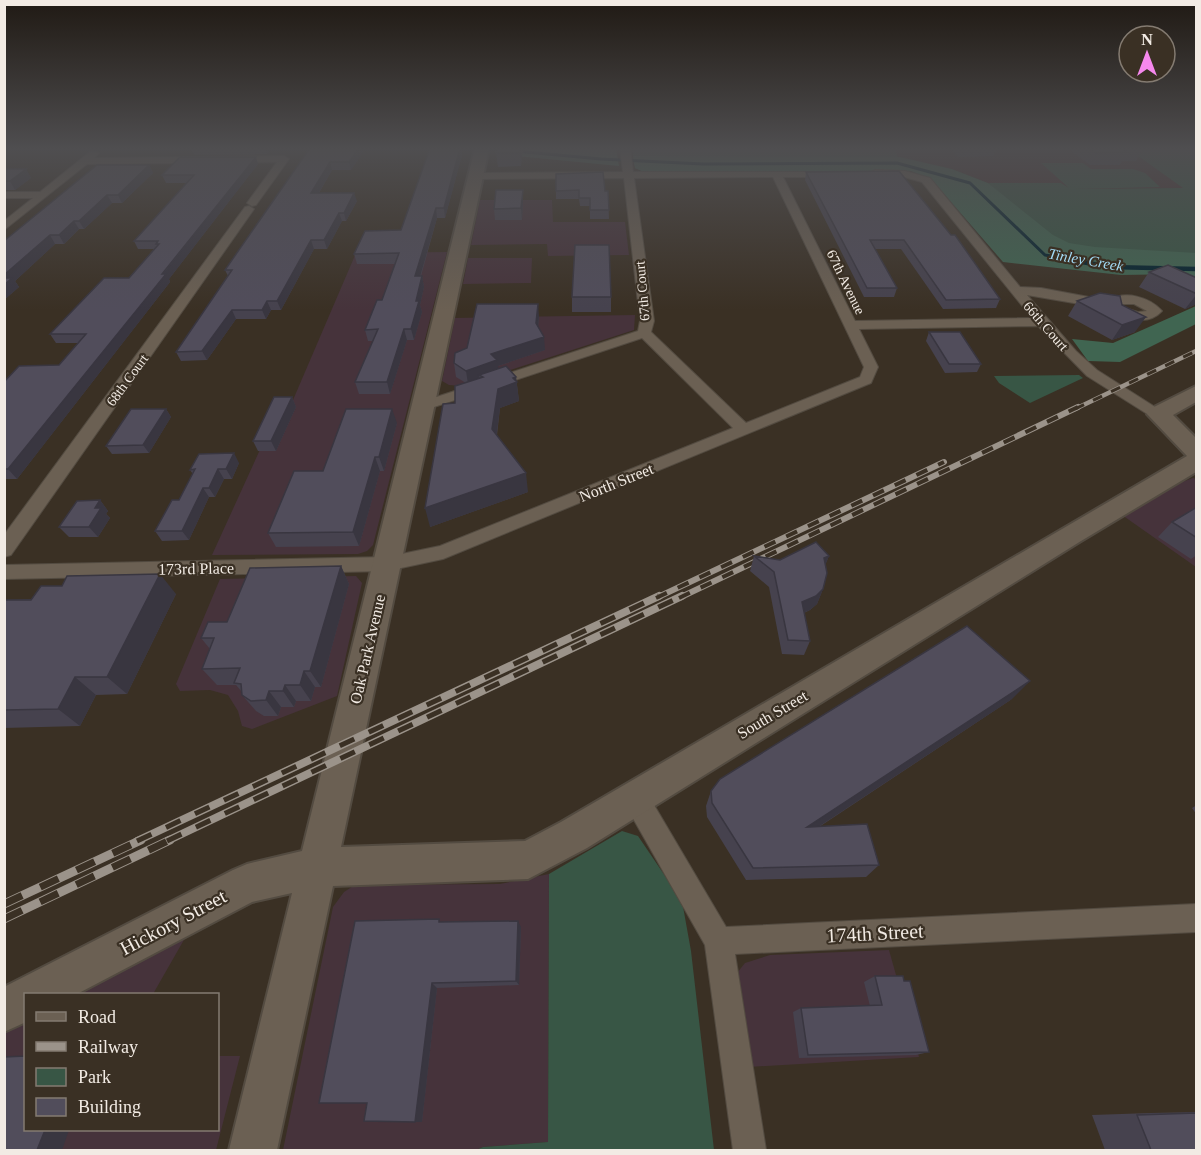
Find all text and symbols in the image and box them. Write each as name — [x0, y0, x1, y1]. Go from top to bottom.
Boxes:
north arrow — [1117, 24, 1177, 84]
text: N — [1141, 31, 1153, 48]
water label: Tinley Creek — [1047, 246, 1125, 275]
street label: 67th Avenue — [823, 247, 868, 317]
street label: 67th Court — [632, 260, 653, 322]
street label: 66th Court — [1020, 299, 1071, 354]
street label: 68th Court — [104, 351, 151, 409]
street label: North Street — [577, 460, 656, 505]
street label: 173rd Place — [158, 559, 234, 578]
street label: Oak Park Avenue — [347, 593, 388, 705]
street label: South Street — [734, 687, 811, 742]
street label: Hickory Street — [116, 885, 231, 960]
street label: 174th Street — [826, 919, 925, 947]
legend — [24, 993, 219, 1131]
text: Road — [78, 1007, 116, 1027]
text: Railway — [78, 1037, 138, 1057]
text: Park — [78, 1067, 111, 1087]
text: Building — [78, 1097, 141, 1117]

